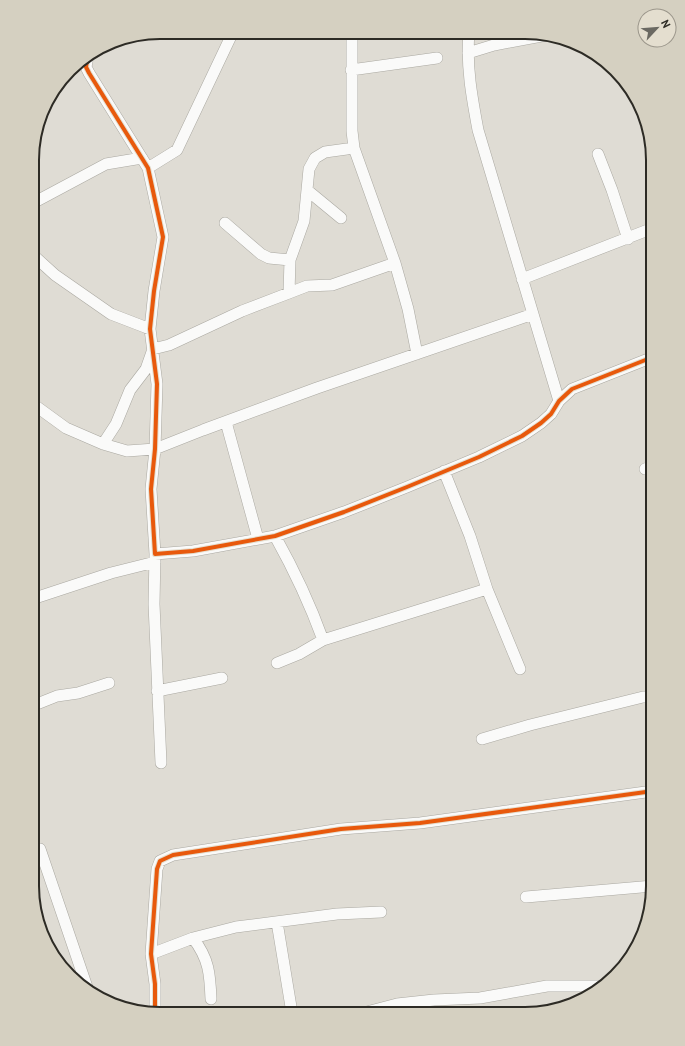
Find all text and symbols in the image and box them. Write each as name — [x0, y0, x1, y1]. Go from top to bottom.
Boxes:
north arrow — [637, 8, 677, 48]
text: N — [658, 17, 674, 30]

